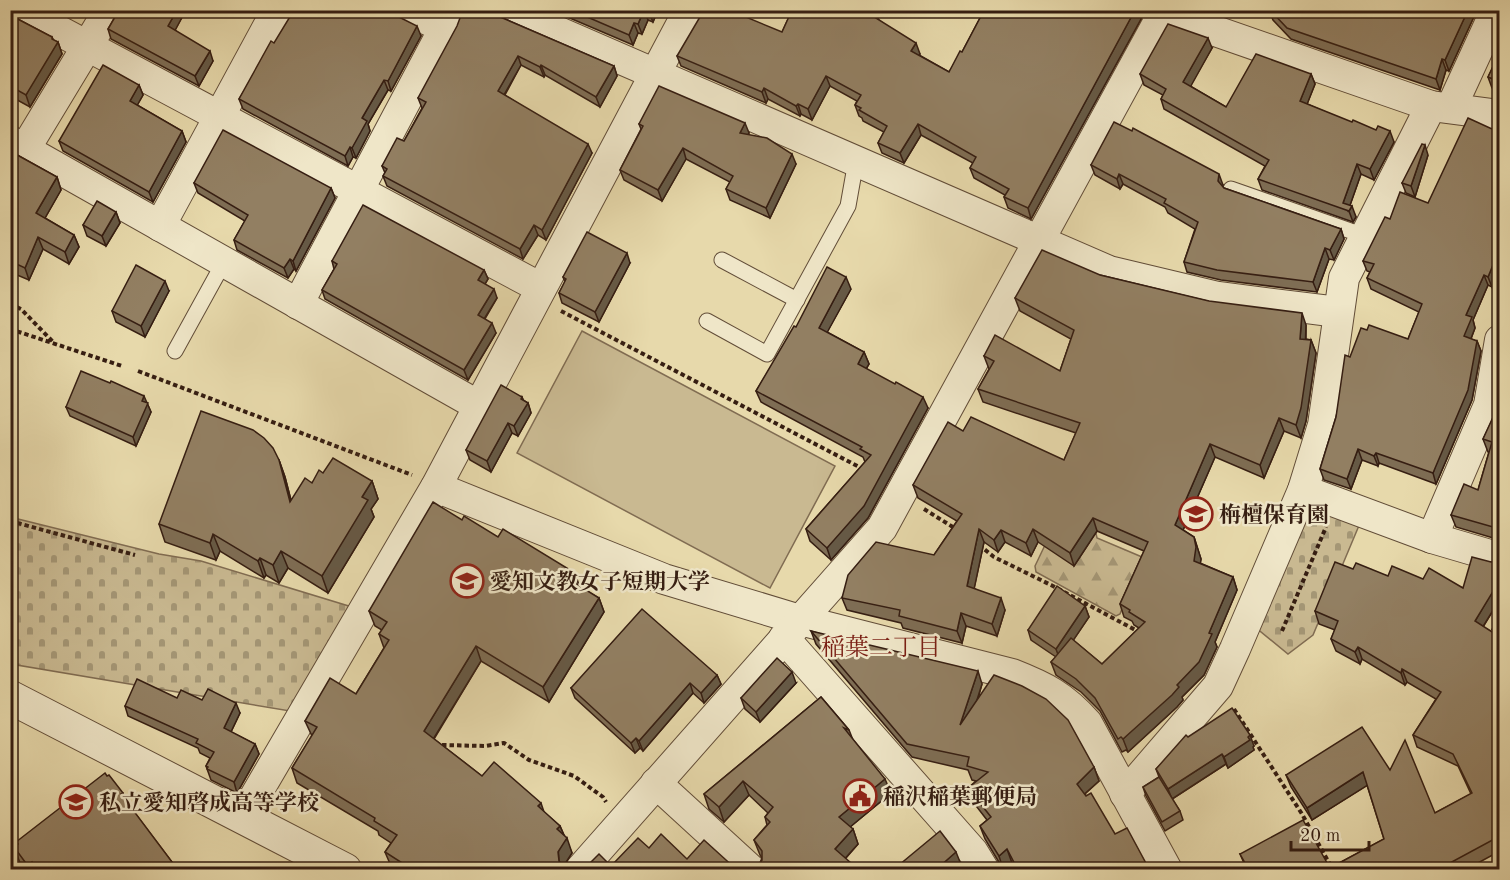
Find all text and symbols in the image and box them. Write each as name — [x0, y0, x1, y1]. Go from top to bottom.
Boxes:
school or university icon: 栴檀保育園 — [1178, 496, 1214, 532]
place label: 栴檀保育園 — [1219, 503, 1329, 527]
school or university icon: 愛知文教女子短期大学 — [449, 563, 485, 599]
place label: 愛知文教女子短期大学 — [490, 570, 710, 594]
district label: 稲葉二丁目 — [821, 634, 941, 661]
public building icon: 稲沢稲葉郵便局 — [842, 778, 878, 814]
school or university icon: 私立愛知啓成高等学校 — [58, 784, 94, 820]
place label: 稲沢稲葉郵便局 — [883, 784, 1037, 809]
place label: 私立愛知啓成高等学校 — [99, 790, 319, 815]
scale bar — [1291, 814, 1369, 852]
text: 20 m — [1300, 827, 1340, 845]

